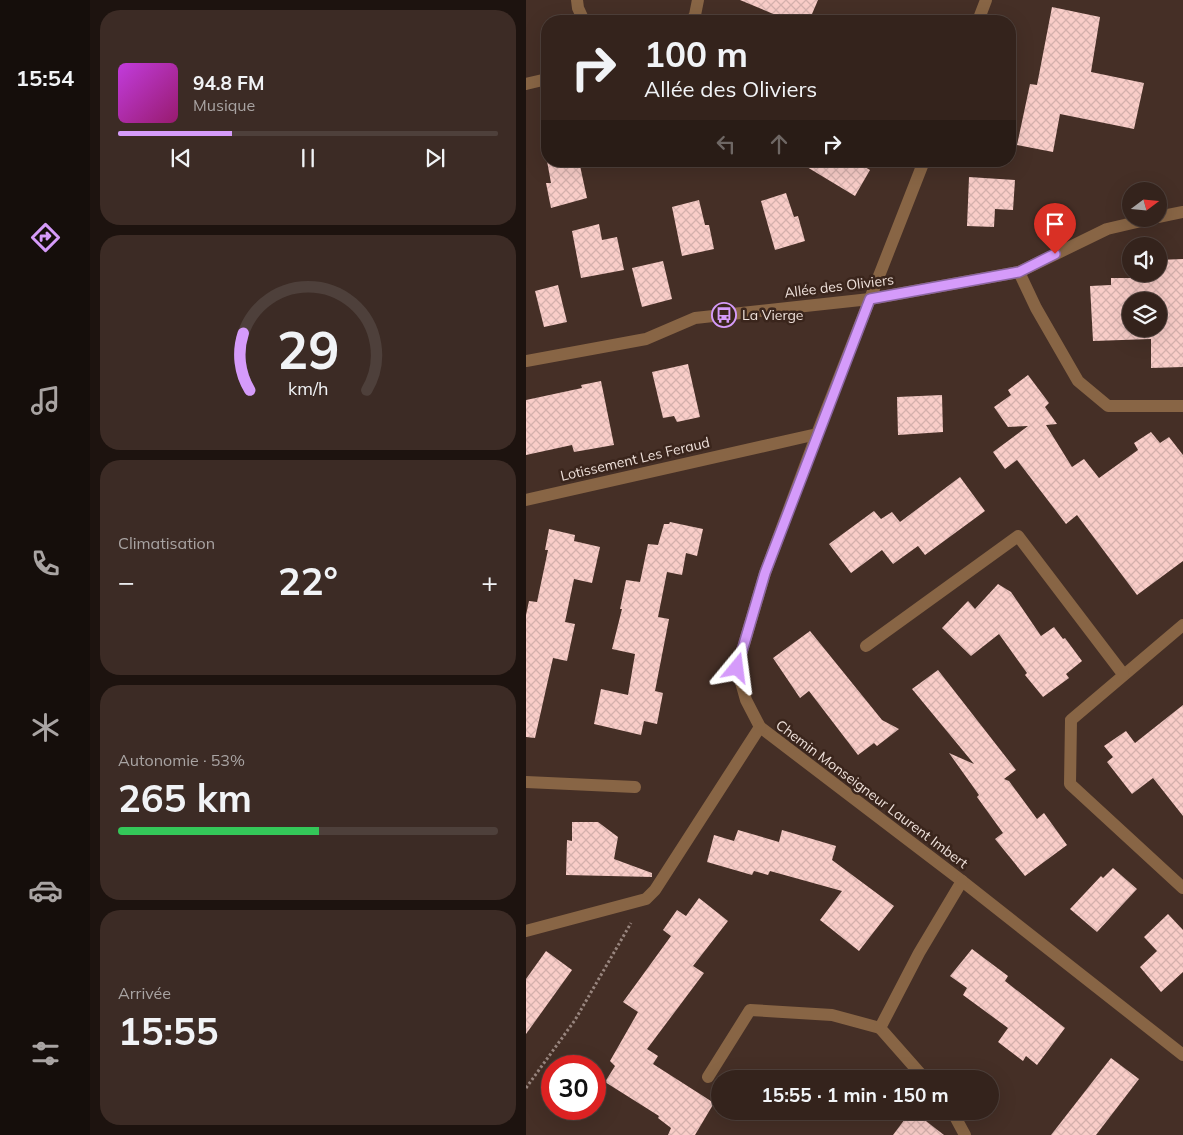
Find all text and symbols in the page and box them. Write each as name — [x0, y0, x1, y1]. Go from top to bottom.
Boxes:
text: 100 m — [644, 32, 748, 76]
icon: right — [561, 35, 626, 100]
text: 15:54 — [16, 64, 74, 92]
text: 94.8 FM — [193, 71, 265, 95]
text: Allée des Oliviers — [644, 75, 817, 103]
text: Musique — [193, 95, 255, 115]
icon: left — [712, 130, 740, 158]
icon: ahead — [765, 130, 793, 158]
icon: right — [818, 130, 846, 158]
icon: previous — [167, 144, 195, 172]
icon: pause — [294, 144, 322, 172]
icon: next — [421, 144, 449, 172]
north arrow — [1122, 182, 1167, 228]
map controls — [1122, 182, 1167, 337]
pin — [1034, 203, 1076, 254]
icon: arrive — [1041, 210, 1069, 238]
icon: directions — [28, 220, 63, 255]
button: sound — [1122, 237, 1167, 282]
street label: Allée des Oliviers — [783, 270, 895, 302]
button: layers — [1122, 292, 1167, 337]
bus stop icon: La Vierge — [711, 302, 737, 328]
place label: La Vierge — [742, 306, 803, 324]
text: 29 — [277, 317, 339, 382]
text: km/h — [288, 377, 328, 399]
icon: music — [28, 383, 63, 418]
street label: Lotissement Les Feraud — [559, 433, 711, 485]
text: Climatisation — [118, 533, 215, 553]
icon: phone — [28, 546, 63, 581]
text: 22° — [278, 557, 338, 605]
text: − — [118, 564, 135, 599]
text: + — [481, 564, 498, 599]
position arrow — [710, 641, 762, 693]
icon: climate — [28, 710, 63, 745]
street label: Chemin Monseigneur Laurent Imbert — [772, 716, 972, 872]
text: Autonomie · 53% — [118, 750, 245, 770]
text: 265 km — [118, 774, 252, 822]
icon: car — [28, 873, 63, 908]
text: Arrivée — [118, 983, 171, 1003]
text: 15:55 — [118, 1007, 219, 1055]
icon: filters — [28, 1036, 63, 1071]
speed limit sign: 30 — [541, 1055, 606, 1120]
text: 15:55 · 1 min · 150 m — [761, 1083, 949, 1107]

